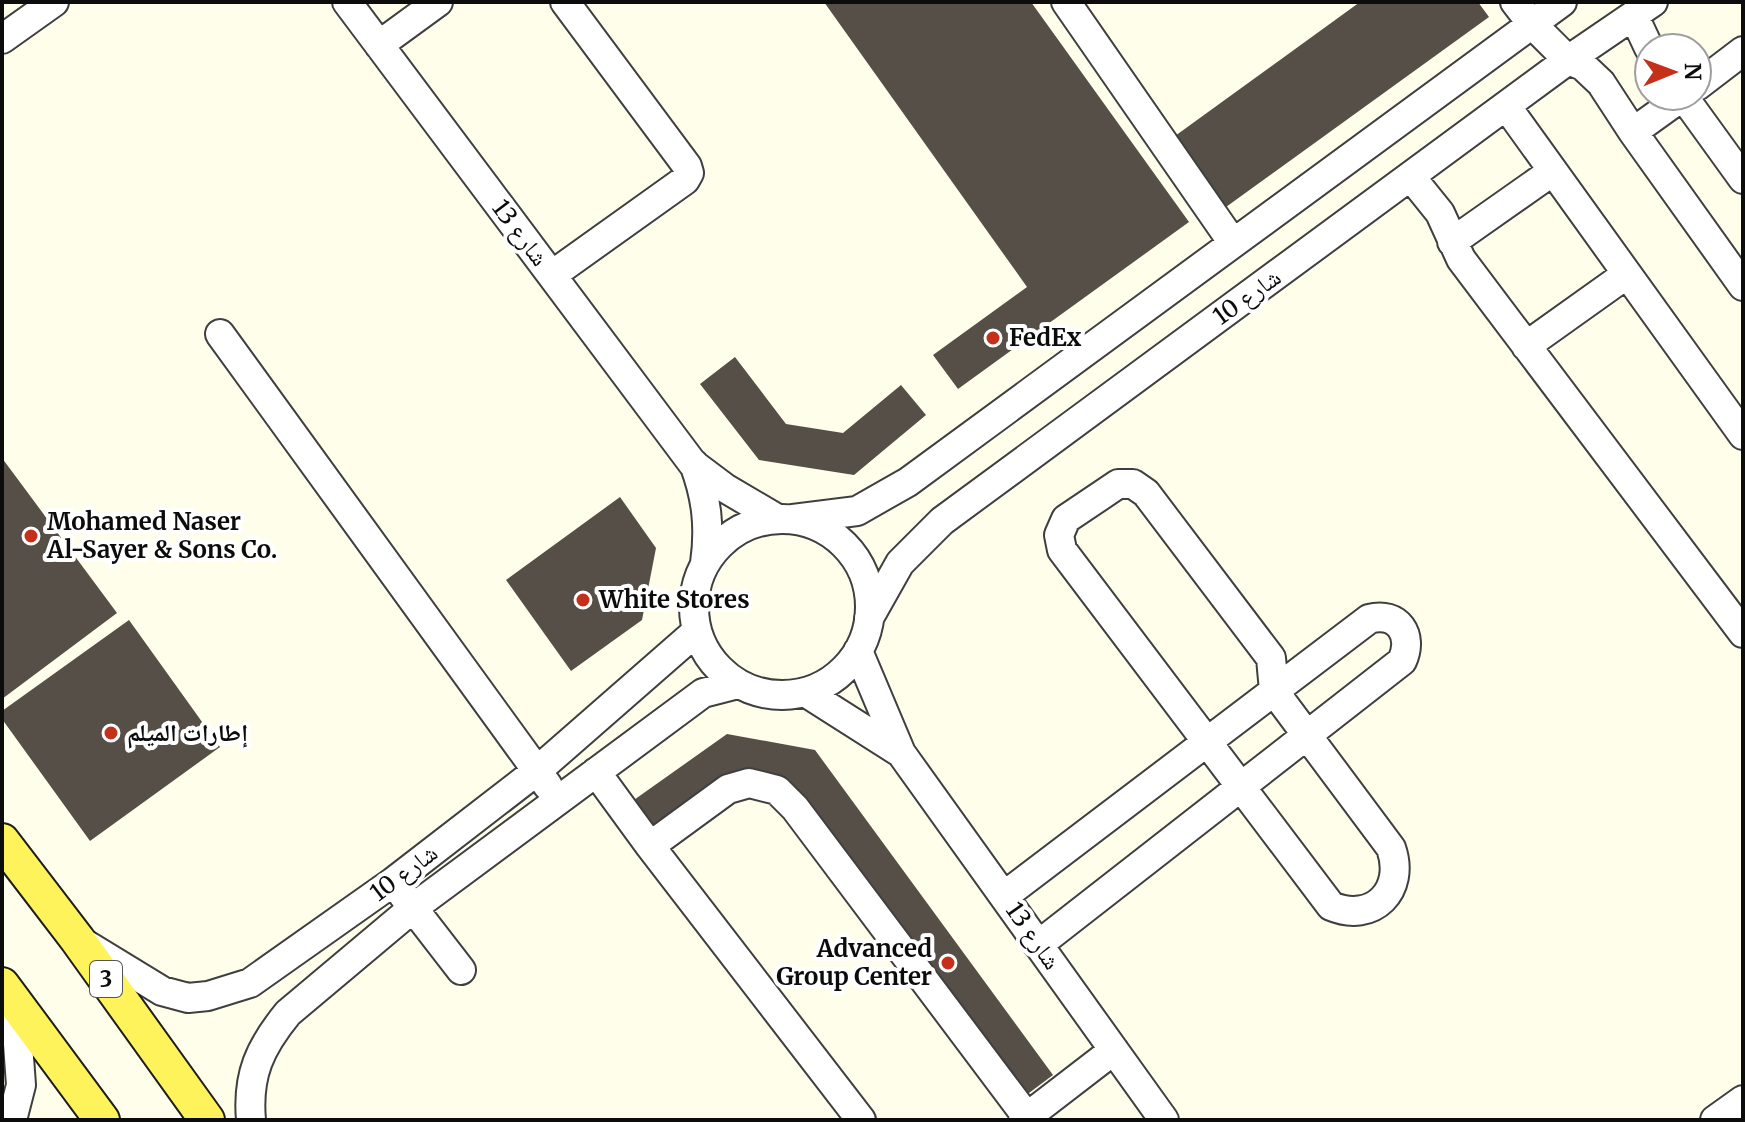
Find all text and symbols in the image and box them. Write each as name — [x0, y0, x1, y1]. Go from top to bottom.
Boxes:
north arrow — [1633, 32, 1713, 112]
text: N — [1679, 63, 1707, 81]
street label: شارع 13 — [485, 193, 555, 272]
street label: شارع 10 — [1207, 262, 1287, 332]
place label: FedEx — [1009, 322, 1082, 353]
marker: FedEx — [984, 329, 1002, 347]
place label: Mohamed Naser Al-Sayer & Sons Co. — [46, 506, 277, 565]
marker: Mohamed Naser Al-Sayer & Sons Co. — [22, 527, 40, 545]
place label: White Stores — [598, 584, 750, 615]
marker: White Stores — [574, 591, 592, 609]
place label: إطارات الميلم — [127, 717, 248, 749]
marker: إطارات الميلم — [102, 724, 120, 742]
street label: شارع 10 — [364, 837, 444, 908]
street label: شارع 13 — [999, 896, 1068, 975]
place label: Advanced Group Center — [776, 933, 932, 992]
marker: Advanced Group Center — [939, 954, 957, 972]
road number: 3 — [90, 961, 122, 997]

